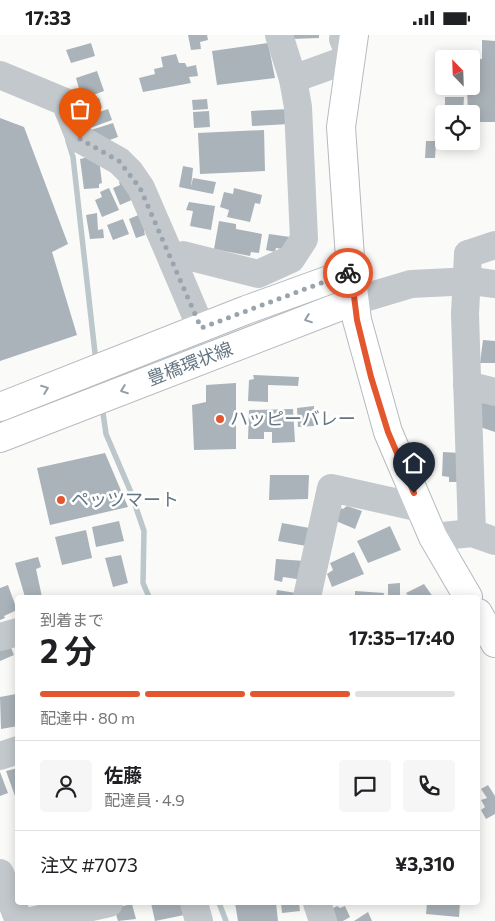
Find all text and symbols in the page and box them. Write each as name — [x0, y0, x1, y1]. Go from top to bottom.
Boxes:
text: 17:33 — [25, 6, 71, 29]
north arrow — [435, 50, 480, 95]
map controls — [435, 50, 480, 150]
pin — [59, 88, 101, 139]
icon: bag — [66, 95, 94, 123]
button: locate — [435, 105, 480, 150]
courier — [323, 248, 373, 298]
icon: bike — [334, 259, 362, 287]
one-way arrow — [305, 313, 313, 323]
street label: 豊橋環状線 — [144, 337, 236, 389]
one-way arrow — [120, 384, 129, 394]
one-way arrow — [41, 385, 49, 395]
place label: ハッピーバレー — [230, 407, 356, 429]
marker: ハッピーバレー — [214, 413, 226, 425]
pin — [393, 442, 435, 493]
icon: home — [400, 449, 428, 477]
place label: ペッツマート — [71, 488, 179, 510]
marker: ペッツマート — [55, 494, 67, 506]
text: 到着まで — [40, 610, 104, 629]
text: 17:35–17:40 — [349, 626, 455, 649]
text: 2 分 — [40, 630, 96, 670]
text: 配達中 · 80 m — [40, 708, 135, 727]
button: person — [40, 760, 92, 812]
button: chat — [339, 760, 391, 812]
button: phone — [403, 760, 455, 812]
text: 佐藤 — [104, 763, 142, 786]
text: 配達員 · 4.9 — [104, 790, 185, 809]
text: ¥3,310 — [395, 852, 455, 875]
text: 注文 #7073 — [40, 853, 138, 876]

